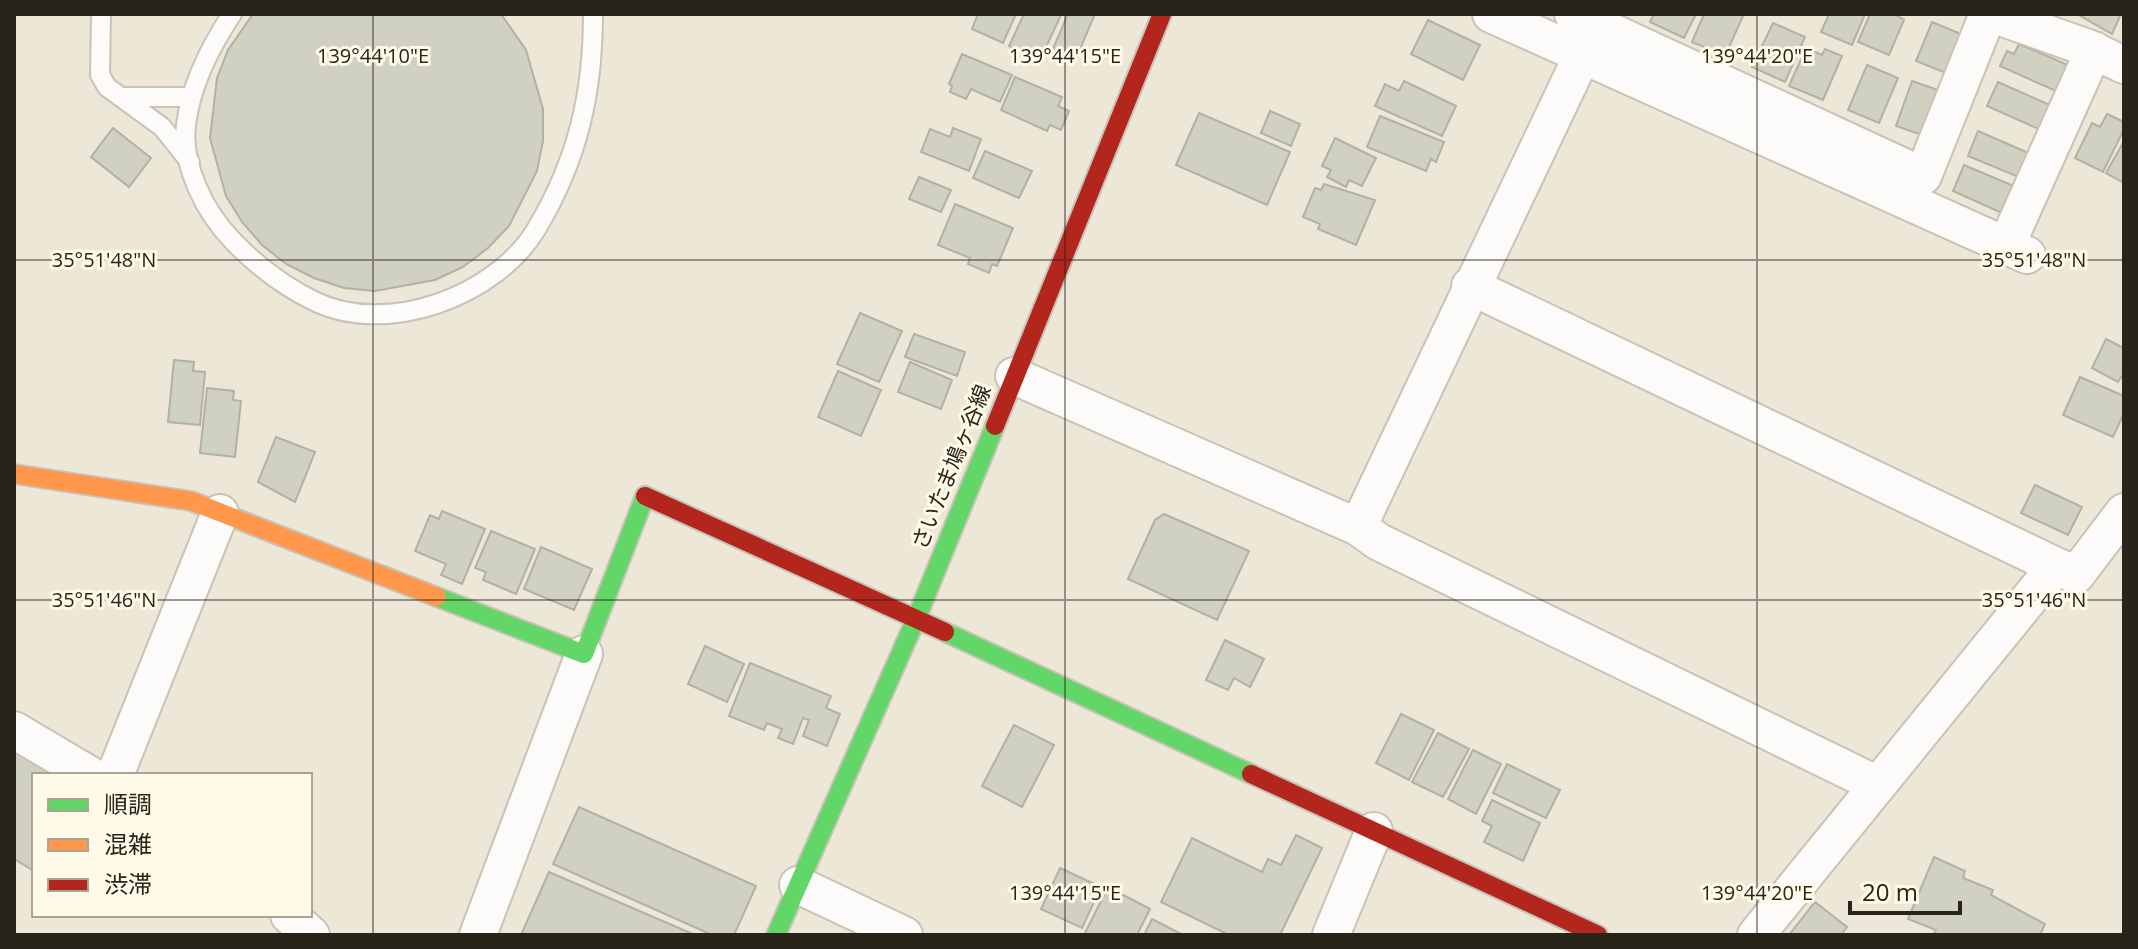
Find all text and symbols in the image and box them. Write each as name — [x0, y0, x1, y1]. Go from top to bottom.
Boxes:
text: 139°44'10"E — [317, 42, 429, 69]
text: 139°44'15"E — [1009, 42, 1121, 69]
text: 139°44'20"E — [1701, 42, 1813, 69]
text: 35°51'48"N — [52, 246, 156, 273]
text: 35°51'48"N — [1982, 246, 2086, 273]
street label: さいたま鳩ヶ谷線 — [903, 380, 997, 554]
text: 35°51'46"N — [52, 586, 156, 613]
text: 35°51'46"N — [1982, 586, 2086, 613]
legend — [32, 773, 312, 917]
text: 順調 — [104, 787, 152, 820]
text: 混雑 — [104, 827, 152, 860]
scale bar — [1850, 865, 1960, 915]
text: 渋滞 — [104, 867, 152, 900]
text: 20 m — [1862, 875, 1918, 908]
text: 139°44'15"E — [1009, 879, 1121, 906]
text: 139°44'20"E — [1701, 879, 1813, 906]

